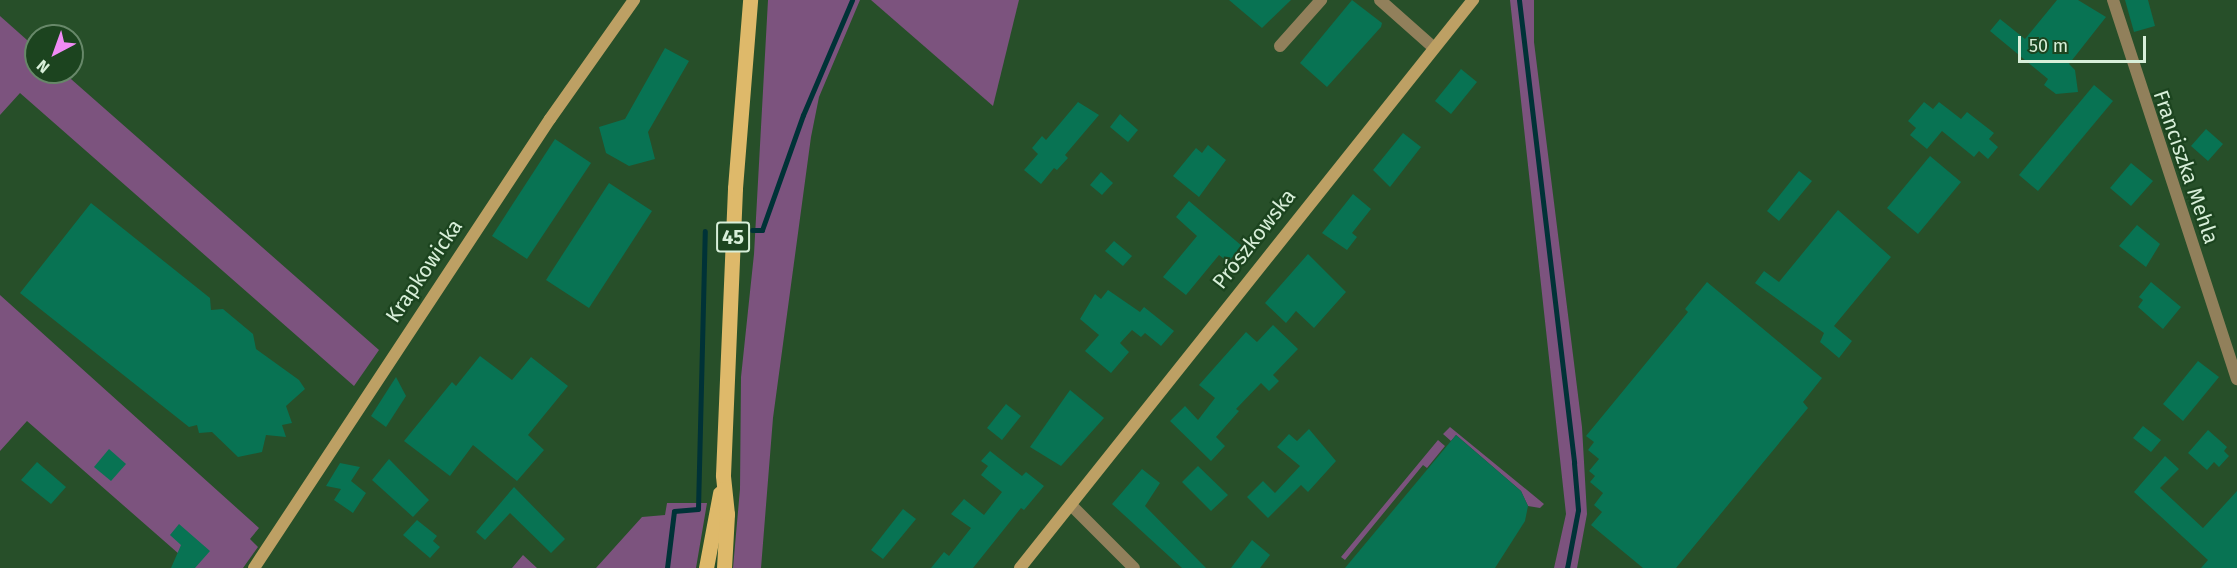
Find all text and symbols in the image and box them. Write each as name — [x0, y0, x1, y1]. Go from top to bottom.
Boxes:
north arrow — [24, 24, 84, 84]
scale bar — [2021, 24, 2148, 62]
text: 50 m — [2029, 35, 2068, 57]
text: N — [33, 56, 53, 77]
street label: Franciszka Mehla — [2148, 87, 2224, 247]
street label: Prószkowska — [1207, 184, 1301, 294]
street label: Krapkowicka — [380, 214, 468, 328]
road number: 45 — [715, 220, 751, 254]

